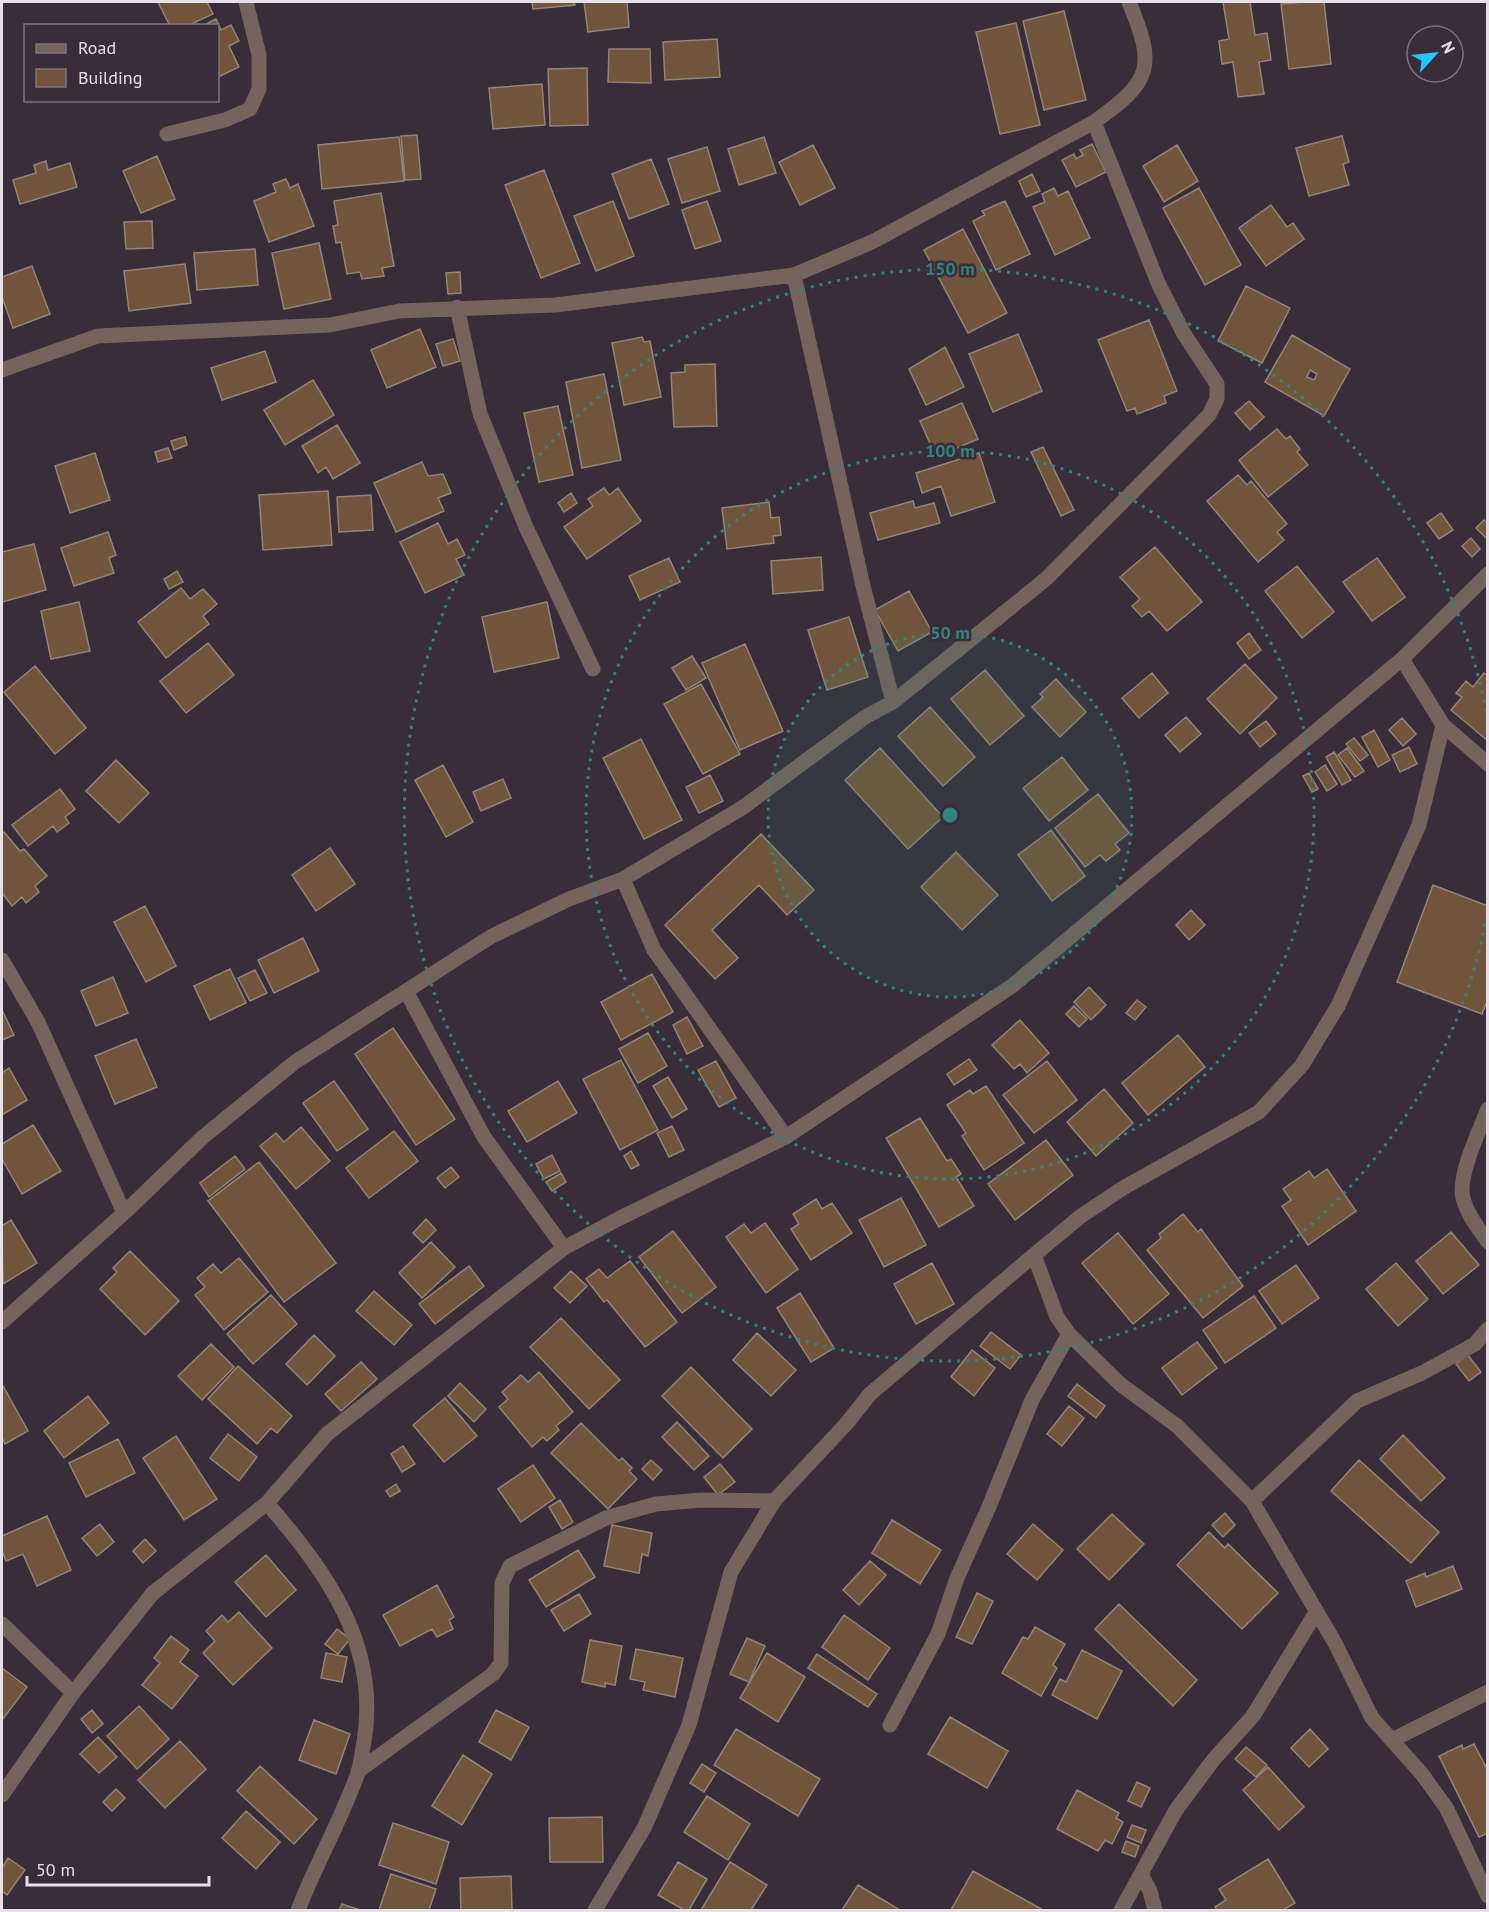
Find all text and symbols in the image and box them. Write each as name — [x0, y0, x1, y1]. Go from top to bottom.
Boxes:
legend — [24, 24, 219, 102]
north arrow — [1405, 24, 1465, 84]
text: Road — [78, 36, 116, 59]
text: N — [1437, 38, 1460, 56]
text: Building — [78, 66, 142, 89]
text: 150 m — [925, 257, 975, 280]
text: 100 m — [925, 439, 975, 462]
text: 50 m — [930, 621, 970, 644]
centre of rings — [940, 805, 960, 825]
scale bar — [27, 1849, 208, 1887]
text: 50 m — [36, 1858, 75, 1881]

